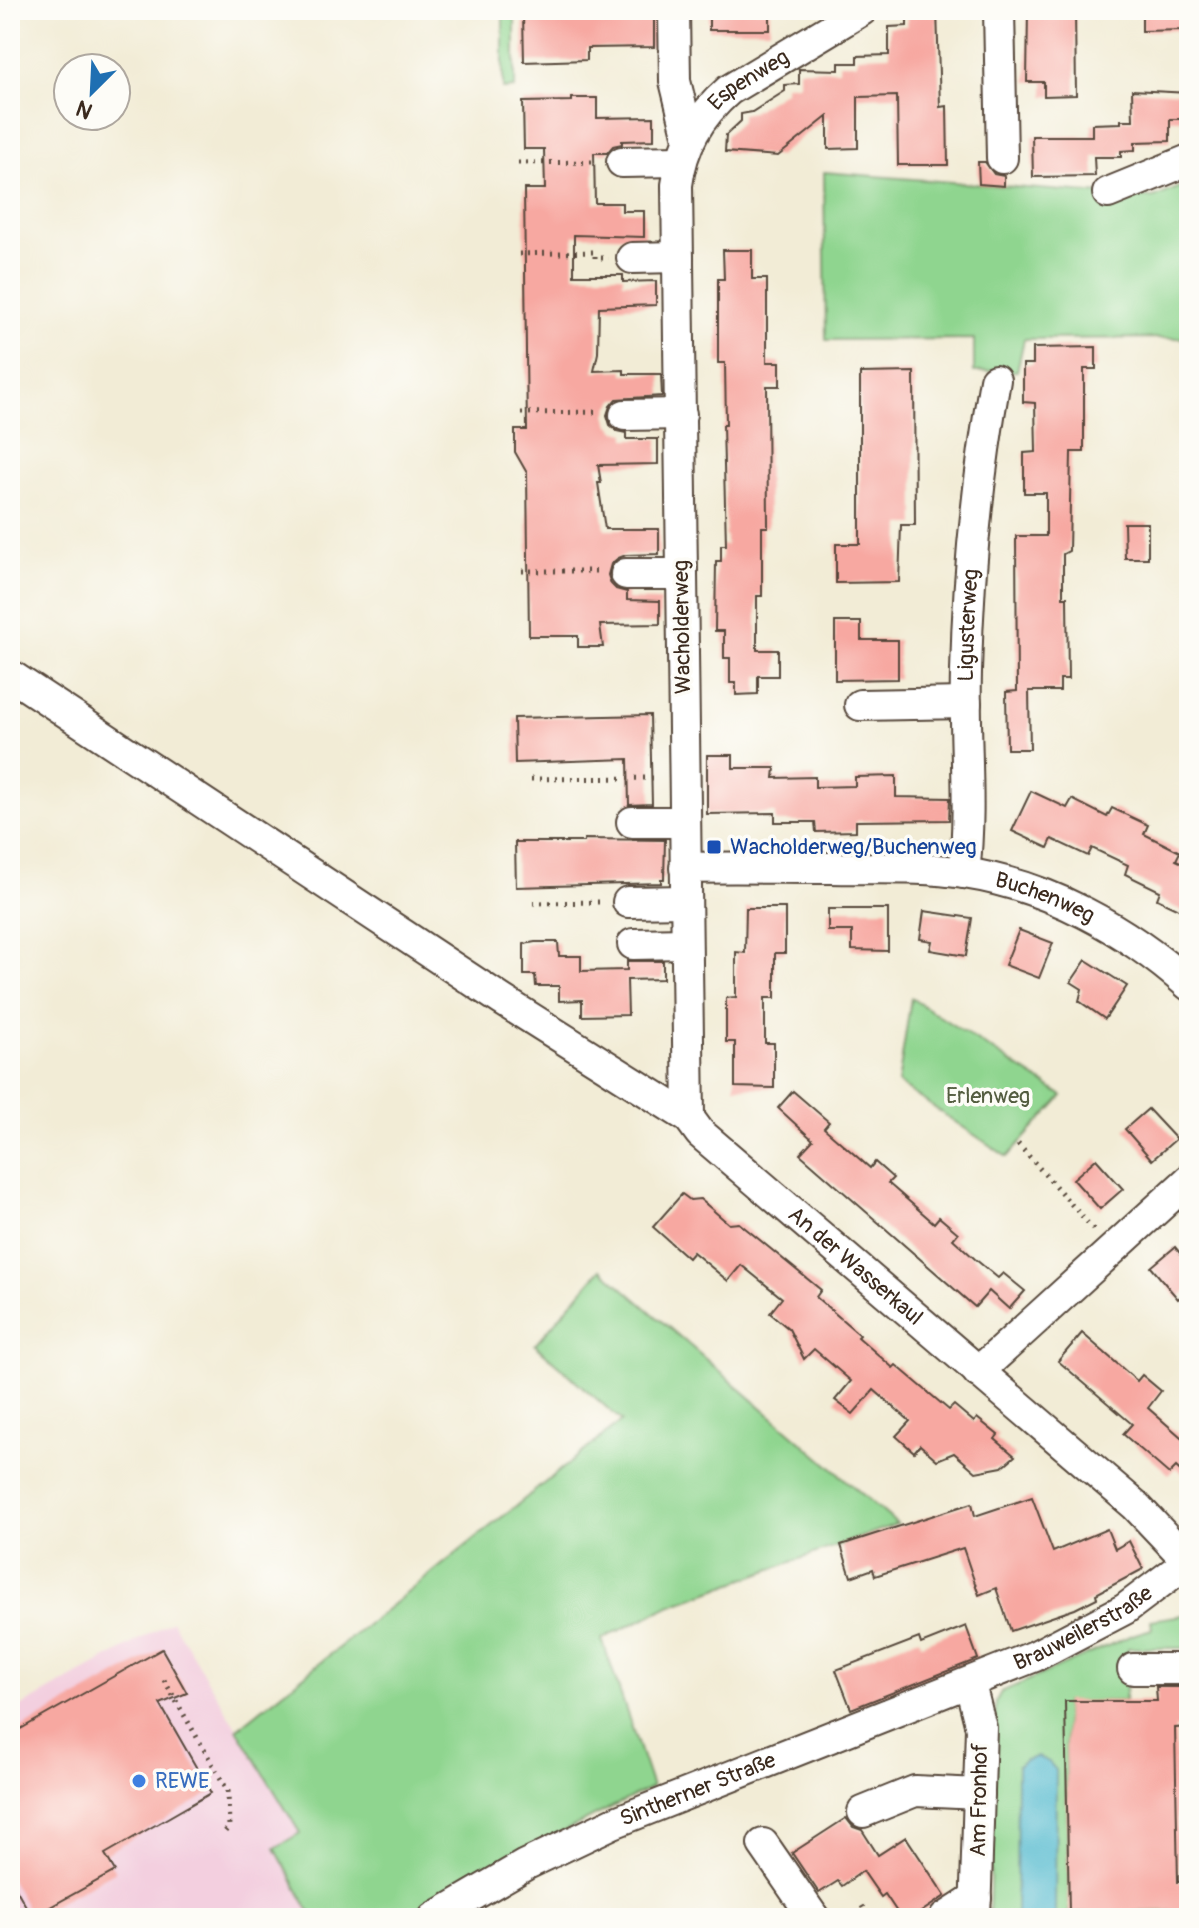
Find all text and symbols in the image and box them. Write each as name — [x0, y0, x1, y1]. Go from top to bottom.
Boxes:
street label: Espenweg — [702, 43, 794, 116]
north arrow — [52, 52, 132, 132]
text: N — [72, 93, 97, 125]
street label: Wacholderweg — [667, 560, 697, 694]
street label: Ligusterweg — [952, 568, 985, 682]
place label: Wacholderweg/Buchenweg — [730, 833, 977, 861]
marker: Wacholderweg/Buchenweg — [705, 838, 723, 856]
street label: Buchenweg — [992, 866, 1100, 930]
park label: Erlenweg — [946, 1082, 1030, 1110]
street label: An der Wasserkaul — [782, 1201, 929, 1331]
street label: Brauweilerstraße — [1009, 1579, 1158, 1677]
street label: Am Fronhof — [964, 1743, 994, 1857]
street label: Sintherner Straße — [616, 1746, 780, 1833]
place label: REWE — [155, 1767, 209, 1795]
marker: REWE — [130, 1772, 148, 1790]

